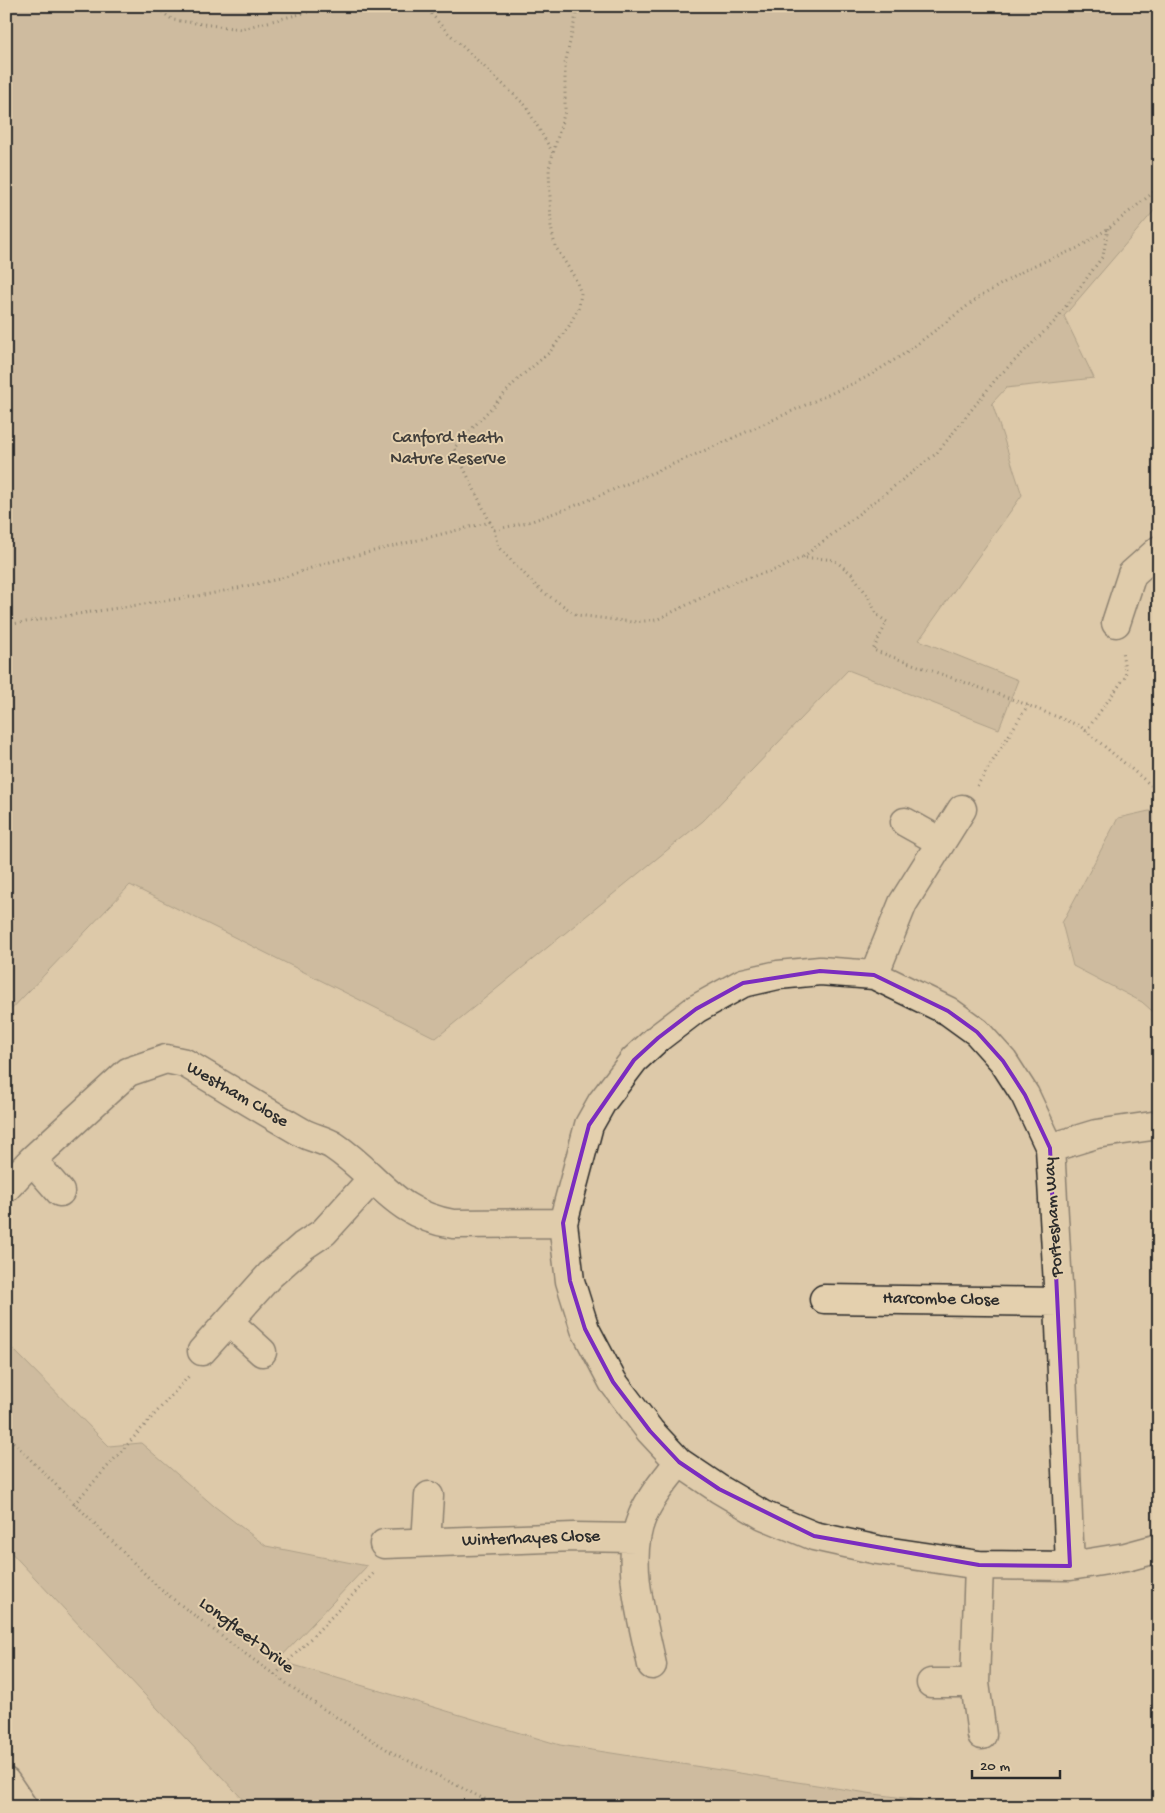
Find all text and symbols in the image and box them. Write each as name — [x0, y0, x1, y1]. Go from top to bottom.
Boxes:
park label: Canford Heath Nature Reserve — [390, 428, 507, 470]
street label: Westham Close — [182, 1057, 292, 1133]
street label: Portesham Way — [1039, 1156, 1069, 1278]
street label: Harcombe Close — [882, 1288, 1000, 1312]
street label: Winterhayes Close — [461, 1526, 601, 1552]
street label: Longfleet Drive — [194, 1593, 298, 1679]
scale bar — [972, 1748, 1060, 1780]
text: 20 m — [980, 1758, 1010, 1776]

